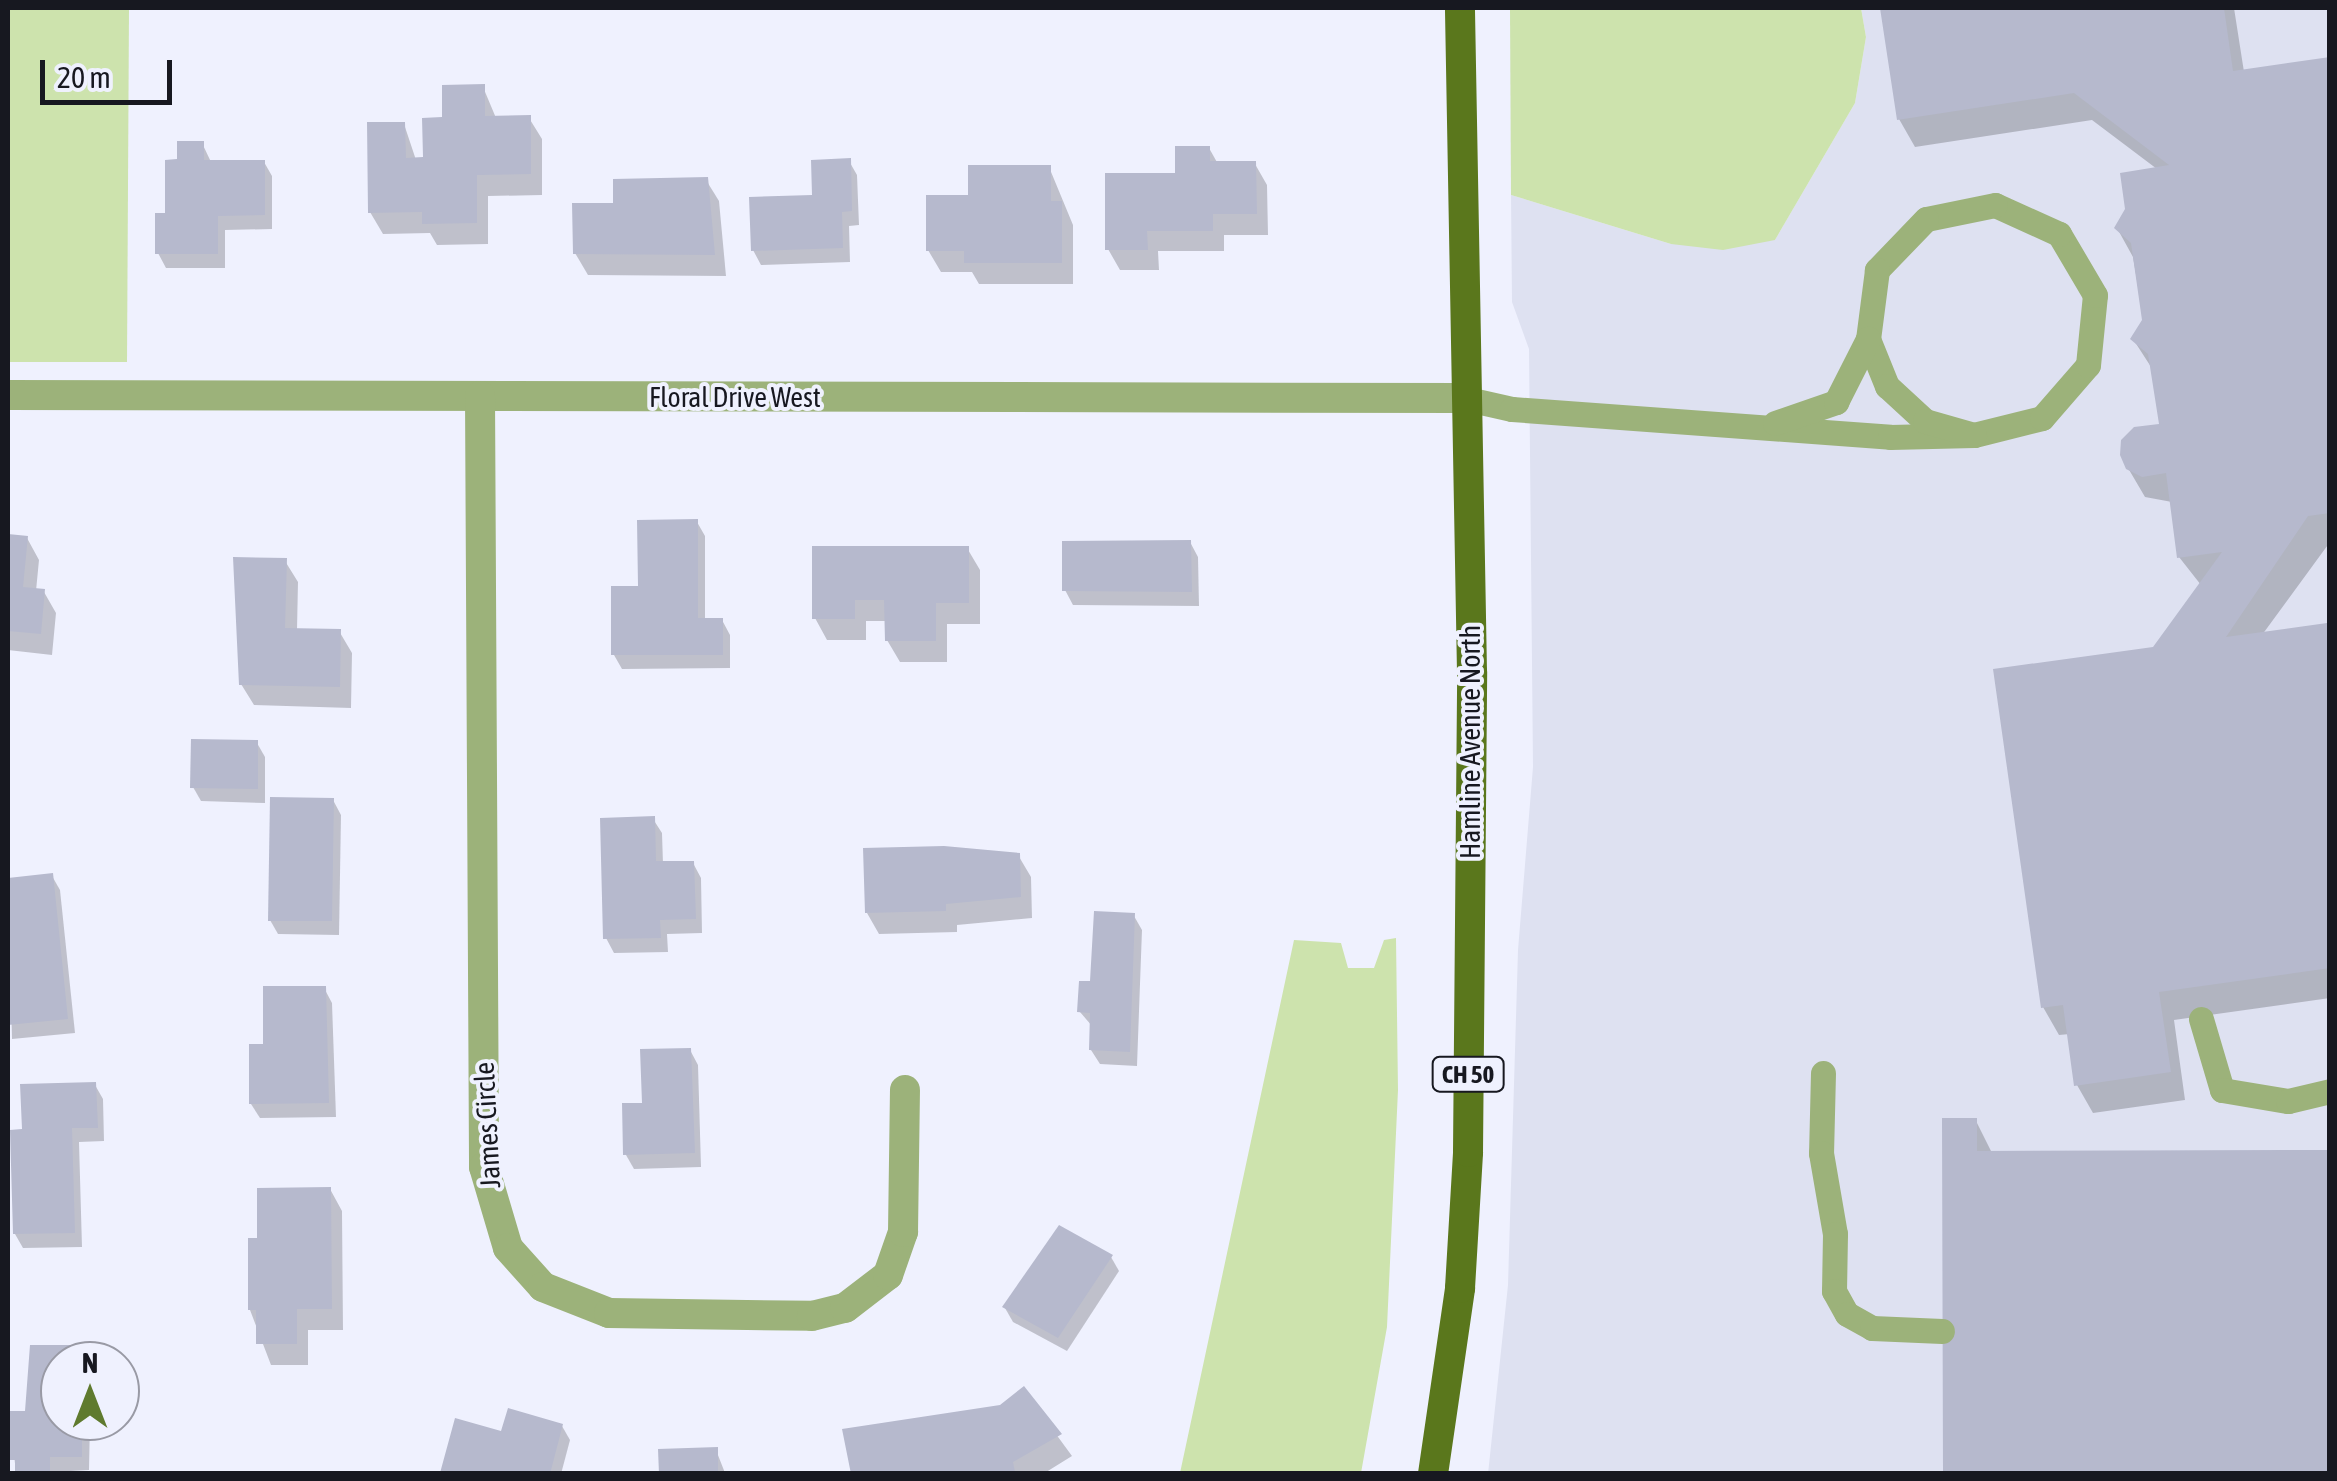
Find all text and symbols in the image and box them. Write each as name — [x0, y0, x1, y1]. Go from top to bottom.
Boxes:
scale bar — [45, 40, 178, 102]
text: 20 m — [57, 60, 111, 94]
street label: Floral Drive West — [649, 380, 821, 414]
street label: Hamline Avenue North — [1453, 625, 1487, 859]
road number: CH 50 — [1430, 1054, 1506, 1094]
street label: James Circle — [467, 1061, 507, 1189]
north arrow — [40, 1341, 140, 1441]
text: N — [82, 1347, 98, 1379]

